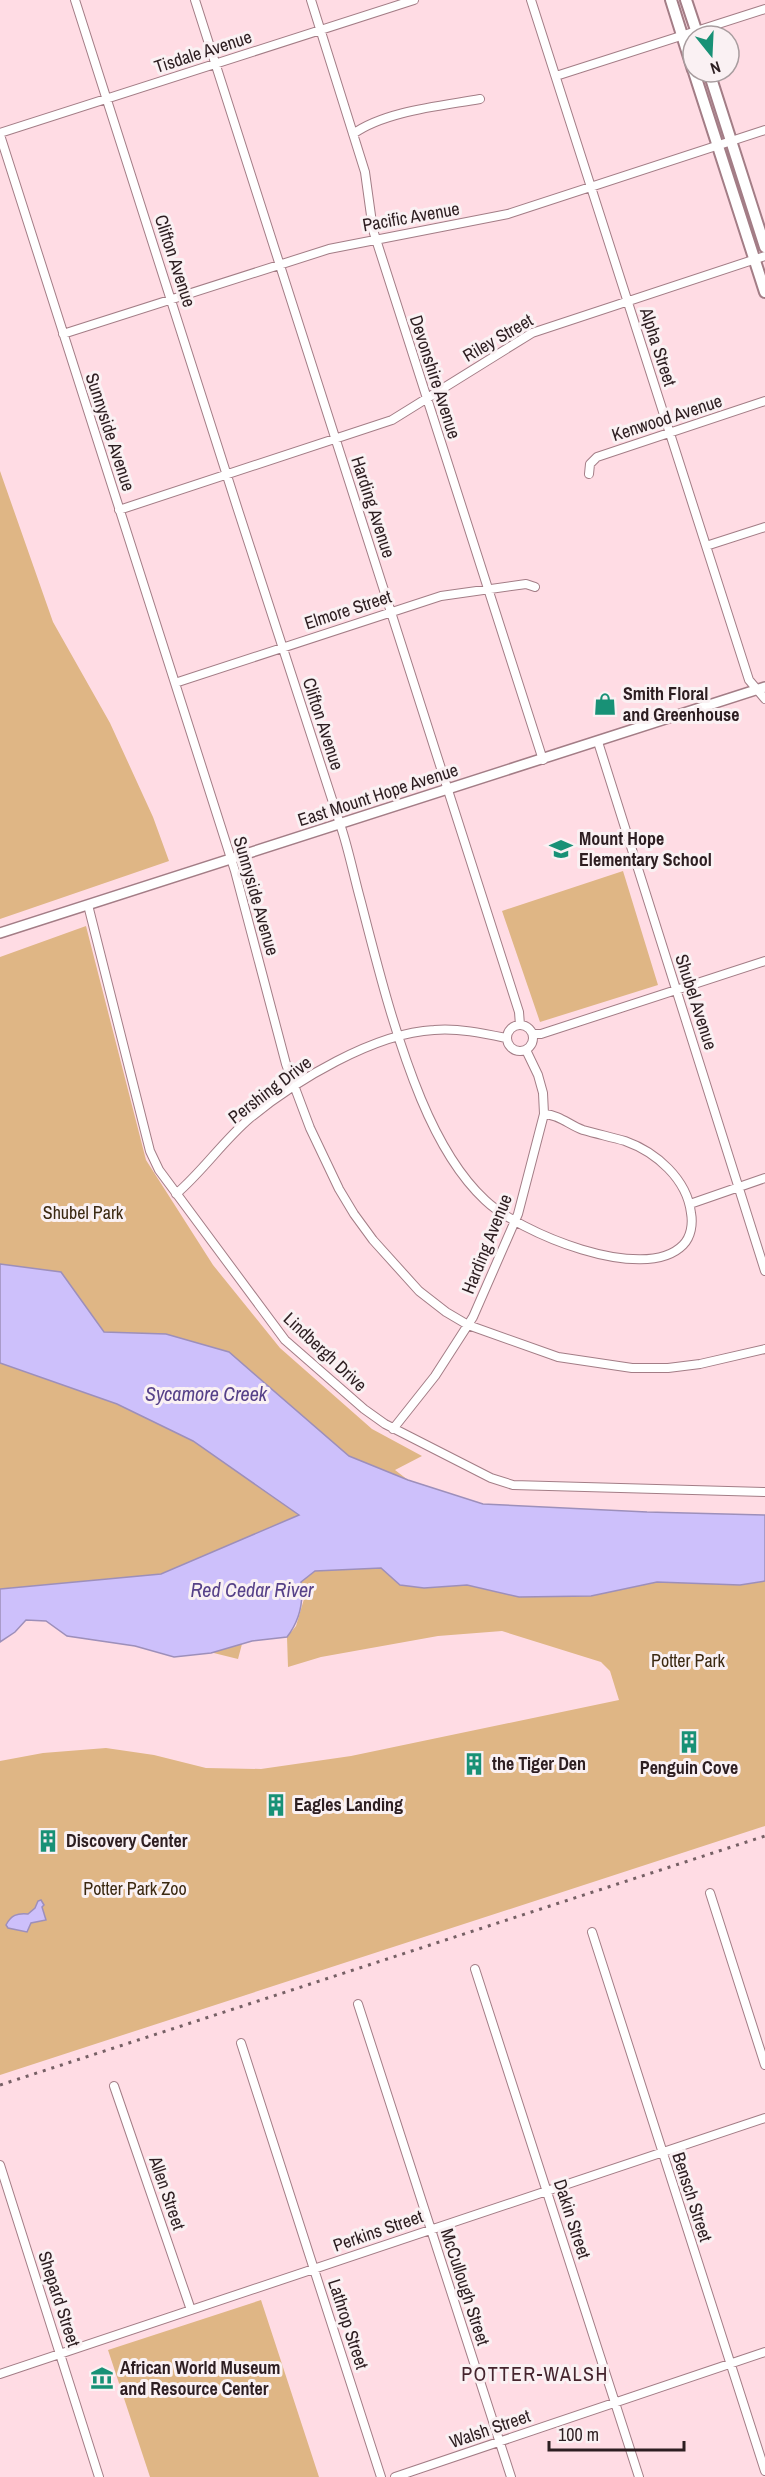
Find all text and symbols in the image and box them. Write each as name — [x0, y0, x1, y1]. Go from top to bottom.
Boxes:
street label: Tisdale Avenue — [151, 24, 255, 79]
north arrow — [681, 24, 741, 84]
text: N — [708, 56, 724, 80]
street label: Pacific Avenue — [360, 196, 461, 237]
street label: Clifton Avenue — [149, 211, 202, 310]
street label: Alpha Street — [634, 303, 683, 389]
street label: Riley Street — [458, 307, 537, 368]
street label: Devonshire Avenue — [404, 312, 467, 442]
street label: Sunnyside Avenue — [80, 370, 141, 494]
street label: Kenwood Avenue — [608, 388, 725, 447]
street label: Harding Avenue — [345, 453, 402, 561]
street label: Elmore Street — [301, 584, 395, 635]
street label: Clifton Avenue — [297, 674, 350, 773]
place label: Smith Floral and Greenhouse — [623, 681, 739, 727]
shop icon: Smith Floral and Greenhouse — [592, 691, 618, 717]
street label: East Mount Hope Avenue — [294, 757, 461, 832]
place label: Mount Hope Elementary School — [579, 826, 712, 872]
street label: Sunnyside Avenue — [228, 833, 285, 958]
school or university icon: Mount Hope Elementary School — [548, 836, 574, 862]
street label: Shubel Avenue — [669, 951, 724, 1053]
street label: Pershing Drive — [223, 1050, 317, 1129]
street label: Harding Avenue — [455, 1190, 518, 1297]
park label: Shubel Park — [43, 1200, 124, 1225]
street label: Lindbergh Drive — [278, 1306, 373, 1397]
water label: Sycamore Creek — [145, 1380, 268, 1407]
water label: Red Cedar River — [190, 1576, 314, 1603]
park label: Potter Park — [651, 1648, 726, 1673]
building icon: Penguin Cove — [676, 1729, 702, 1755]
building icon: the Tiger Den — [461, 1751, 487, 1777]
place label: the Tiger Den — [492, 1751, 586, 1776]
place label: Penguin Cove — [640, 1755, 738, 1780]
building icon: Eagles Landing — [263, 1792, 289, 1818]
place label: Eagles Landing — [294, 1792, 403, 1817]
building icon: Discovery Center — [35, 1828, 61, 1854]
place label: Discovery Center — [66, 1828, 188, 1853]
park label: Potter Park Zoo — [83, 1876, 187, 1901]
street label: Bensch Street — [666, 2149, 719, 2245]
street label: Allen Street — [143, 2152, 192, 2233]
street label: Dakin Street — [548, 2176, 597, 2262]
street label: Perkins Street — [330, 2203, 426, 2258]
street label: McCullough Street — [435, 2225, 496, 2348]
street label: Shepard Street — [32, 2248, 87, 2350]
street label: Lathrop Street — [322, 2275, 375, 2372]
place label: African World Museum and Resource Center — [120, 2355, 281, 2401]
district label: POTTER-WALSH — [461, 2360, 609, 2387]
museum icon: African World Museum and Resource Center — [89, 2365, 115, 2391]
street label: Walsh Street — [446, 2403, 534, 2454]
scale bar — [549, 2414, 684, 2452]
text: 100 m — [558, 2422, 599, 2447]

